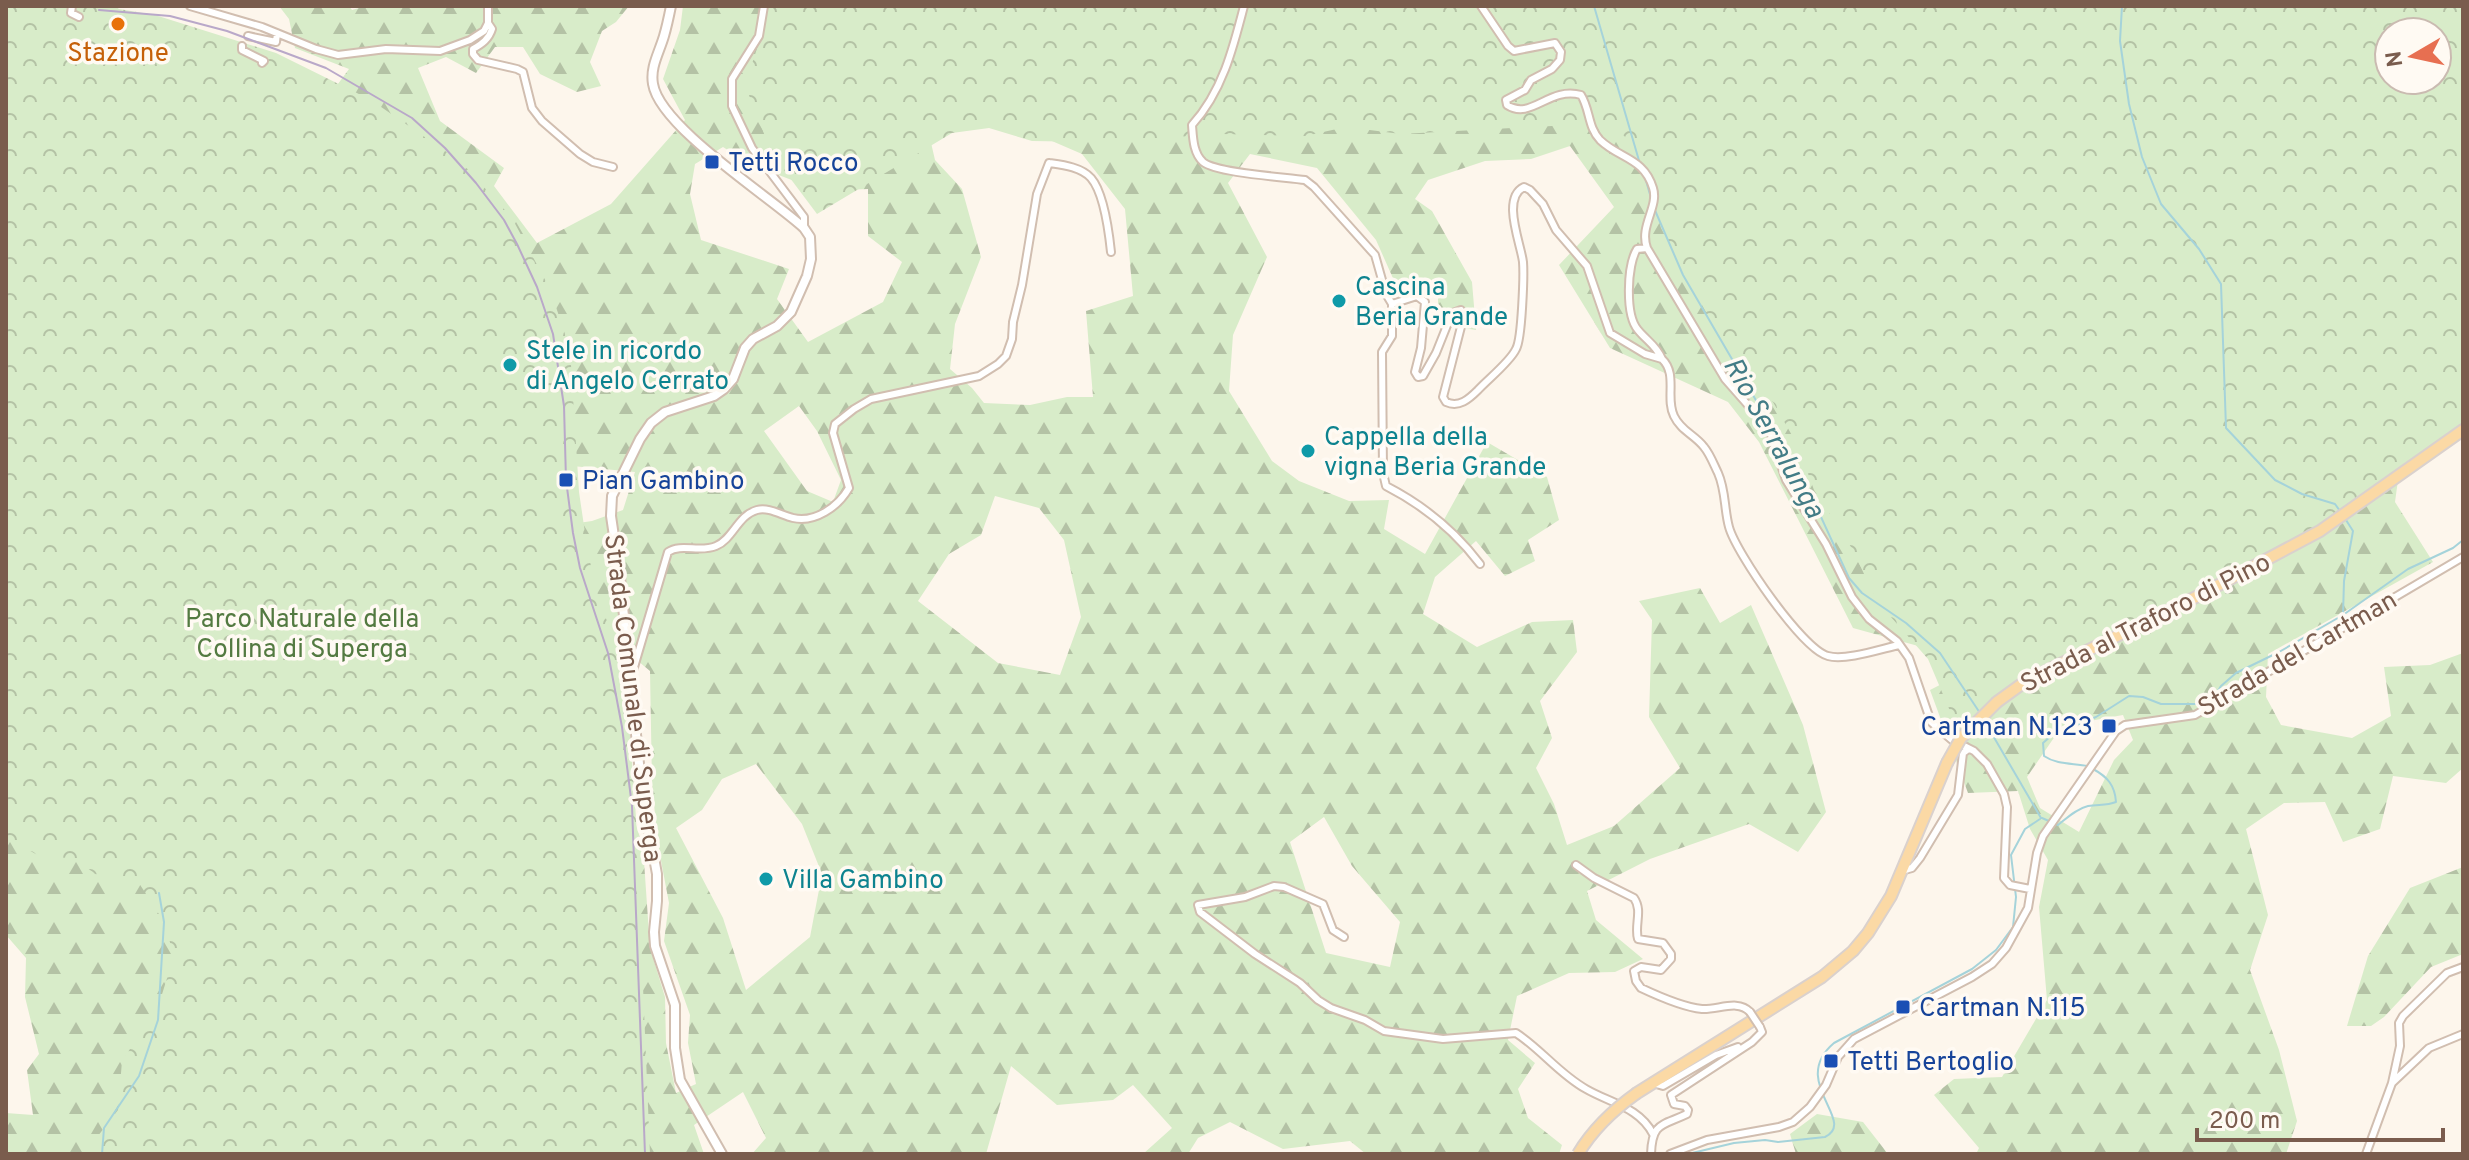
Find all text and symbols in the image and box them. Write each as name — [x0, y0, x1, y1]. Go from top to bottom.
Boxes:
marker: Stazione — [109, 15, 127, 33]
north arrow — [2373, 16, 2453, 96]
place label: Stazione — [67, 38, 169, 71]
text: N — [2381, 49, 2410, 69]
place label: Tetti Rocco — [728, 148, 859, 181]
marker: Tetti Rocco — [703, 153, 721, 171]
place label: Cascina Beria Grande — [1355, 272, 1508, 335]
marker: Cascina Beria Grande — [1330, 292, 1348, 310]
place label: Stele in ricordo di Angelo Cerrato — [526, 336, 729, 399]
water label: Rio Serralunga — [1713, 352, 1832, 526]
marker: Stele in ricordo di Angelo Cerrato — [501, 356, 519, 374]
place label: Cappella della vigna Beria Grande — [1324, 422, 1546, 485]
marker: Cappella della vigna Beria Grande — [1299, 442, 1317, 460]
place label: Pian Gambino — [582, 466, 744, 499]
marker: Pian Gambino — [557, 471, 575, 489]
street label: Strada Comunale di Superga — [595, 532, 668, 864]
street label: Strada al Traforo di Pino — [2016, 547, 2277, 702]
street label: Strada del Cartman — [2193, 585, 2404, 726]
park label: Parco Naturale della Collina di Superga — [185, 604, 419, 667]
place label: Cartman N.123 — [1921, 712, 2093, 745]
marker: Cartman N.123 — [2100, 717, 2118, 735]
place label: Villa Gambino — [782, 865, 944, 898]
marker: Villa Gambino — [757, 870, 775, 888]
place label: Cartman N.115 — [1919, 993, 2086, 1026]
marker: Cartman N.115 — [1894, 998, 1912, 1016]
place label: Tetti Bertoglio — [1847, 1047, 2014, 1080]
marker: Tetti Bertoglio — [1822, 1052, 1840, 1070]
scale bar — [2197, 1092, 2443, 1142]
text: 200 m — [2209, 1107, 2280, 1137]

